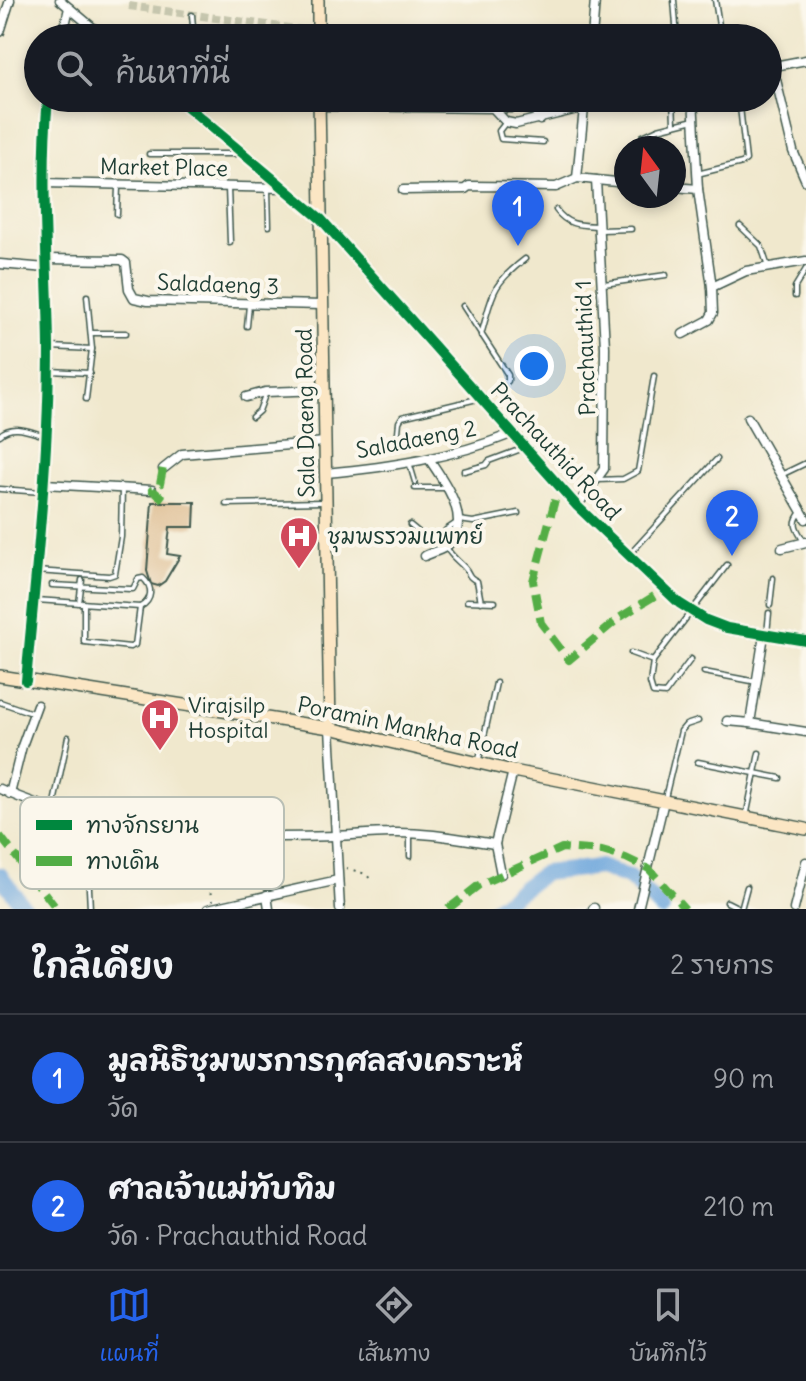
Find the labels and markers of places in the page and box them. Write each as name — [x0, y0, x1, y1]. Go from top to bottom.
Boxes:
pin: 1 — [492, 180, 544, 246]
pin: 2 — [706, 490, 758, 556]
hospital icon: ชุมพรรวมแพทย์ — [278, 515, 320, 570]
place label: ชุมพรรวมแพทย์ — [327, 522, 484, 553]
place label: Virajsilp Hospital — [188, 691, 269, 744]
hospital icon: Virajsilp Hospital — [139, 697, 181, 752]

